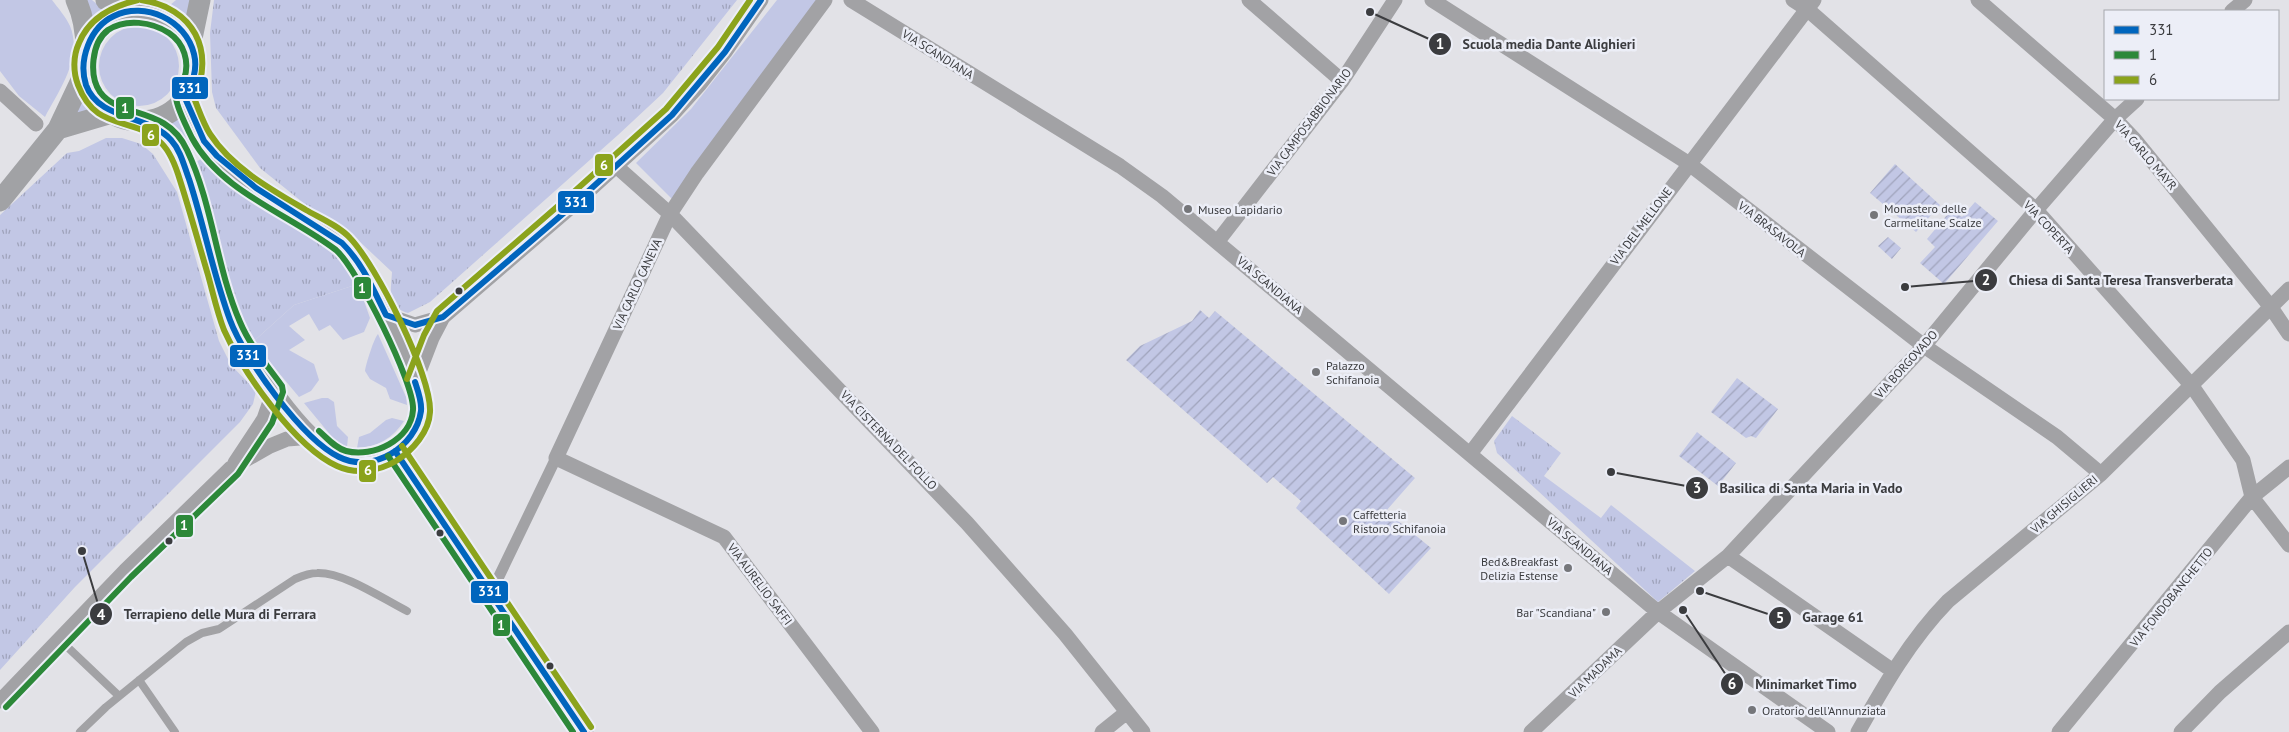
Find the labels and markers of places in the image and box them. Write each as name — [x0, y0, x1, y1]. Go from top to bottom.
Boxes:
callout: Scuola media Dante Alighieri — [1427, 30, 1646, 59]
place label: Monastero delle Carmelitane Scalze — [1884, 201, 1982, 230]
place label: Museo Lapidario — [1198, 202, 1282, 217]
marker: Museo Lapidario — [1182, 203, 1194, 215]
marker: Monastero delle Carmelitane Scalze — [1868, 209, 1880, 221]
callout: Chiesa di Santa Teresa Transverberata — [1973, 265, 2244, 294]
unlabelled marker — [454, 286, 464, 296]
place label: Palazzo Schifanoia — [1326, 358, 1380, 387]
marker: Palazzo Schifanoia — [1310, 366, 1322, 378]
callout: Basilica di Santa Maria in Vado — [1684, 473, 1913, 502]
place label: Caffetteria Ristoro Schifanoia — [1353, 507, 1446, 536]
marker: Caffetteria Ristoro Schifanoia — [1337, 515, 1349, 527]
unlabelled marker — [435, 528, 445, 538]
unlabelled marker — [164, 536, 174, 546]
place label: Bed&Breakfast Delizia Estense — [1480, 554, 1558, 583]
marker: Bed&Breakfast Delizia Estense — [1562, 562, 1574, 574]
callout: Terrapieno delle Mura di Ferrara — [88, 600, 326, 629]
callout: Garage 61 — [1768, 603, 1874, 632]
place label: Bar "Scandiana" — [1516, 605, 1596, 620]
marker: Bar "Scandiana" — [1600, 606, 1612, 618]
unlabelled marker — [545, 661, 555, 671]
callout: Minimarket Timo — [1719, 670, 1867, 699]
place label: Oratorio dell'Annunziata — [1762, 703, 1886, 718]
marker: Oratorio dell'Annunziata — [1746, 704, 1758, 716]

